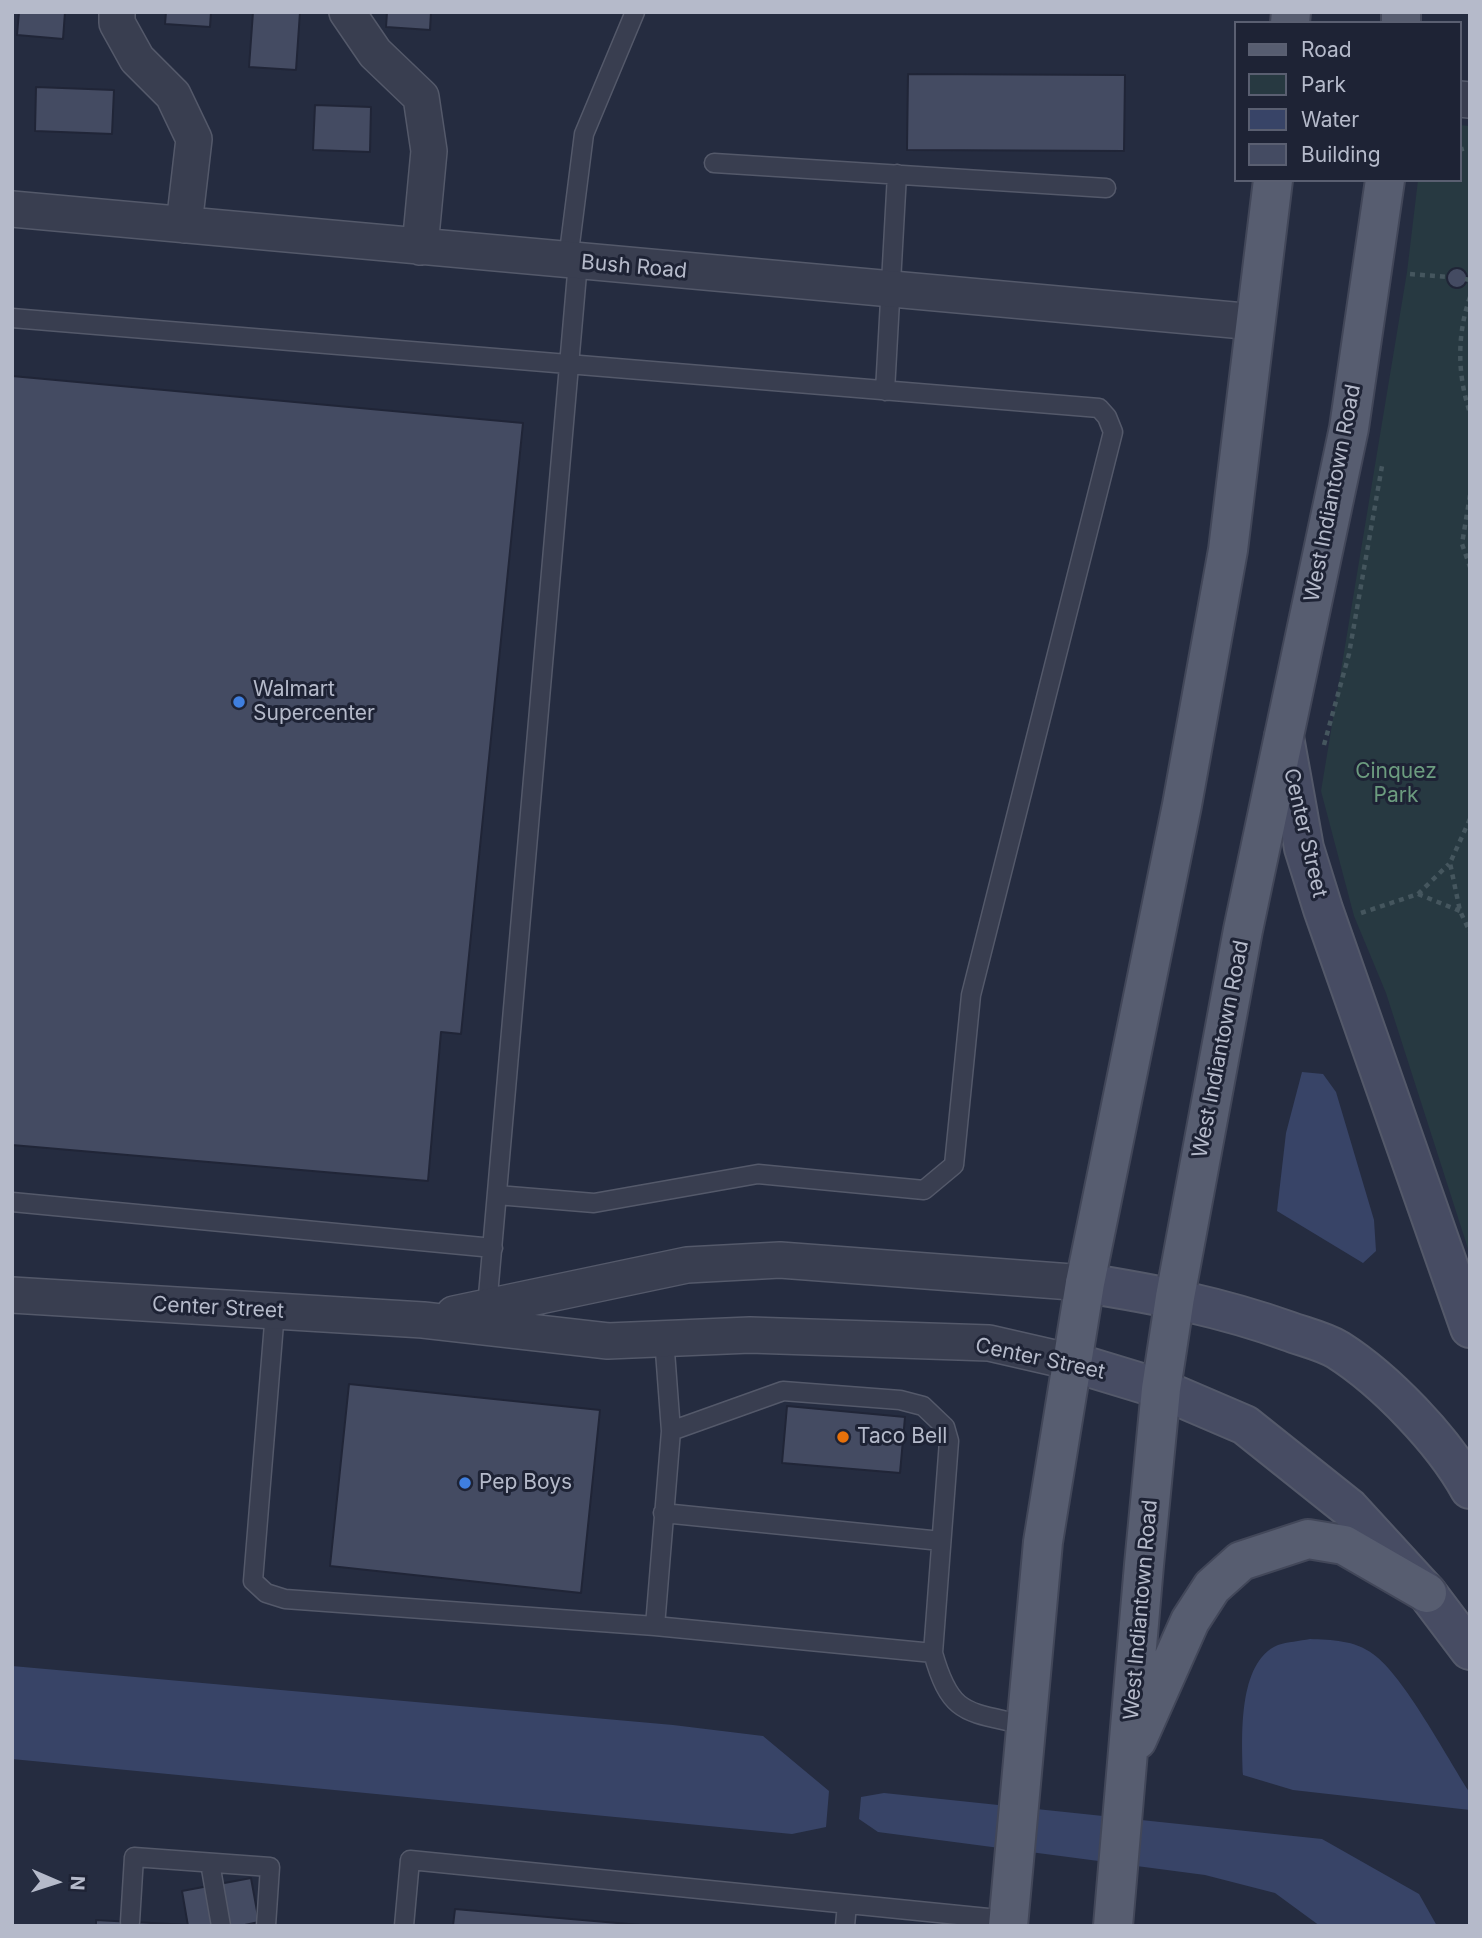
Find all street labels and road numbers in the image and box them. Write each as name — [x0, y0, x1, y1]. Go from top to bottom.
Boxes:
street label: Bush Road — [580, 250, 688, 284]
street label: West Indiantown Road — [1300, 382, 1366, 604]
street label: Center Street — [1278, 766, 1332, 900]
street label: West Indiantown Road — [1188, 938, 1254, 1160]
street label: Center Street — [151, 1292, 285, 1324]
street label: Center Street — [973, 1333, 1107, 1385]
street label: West Indiantown Road — [1119, 1499, 1163, 1721]

